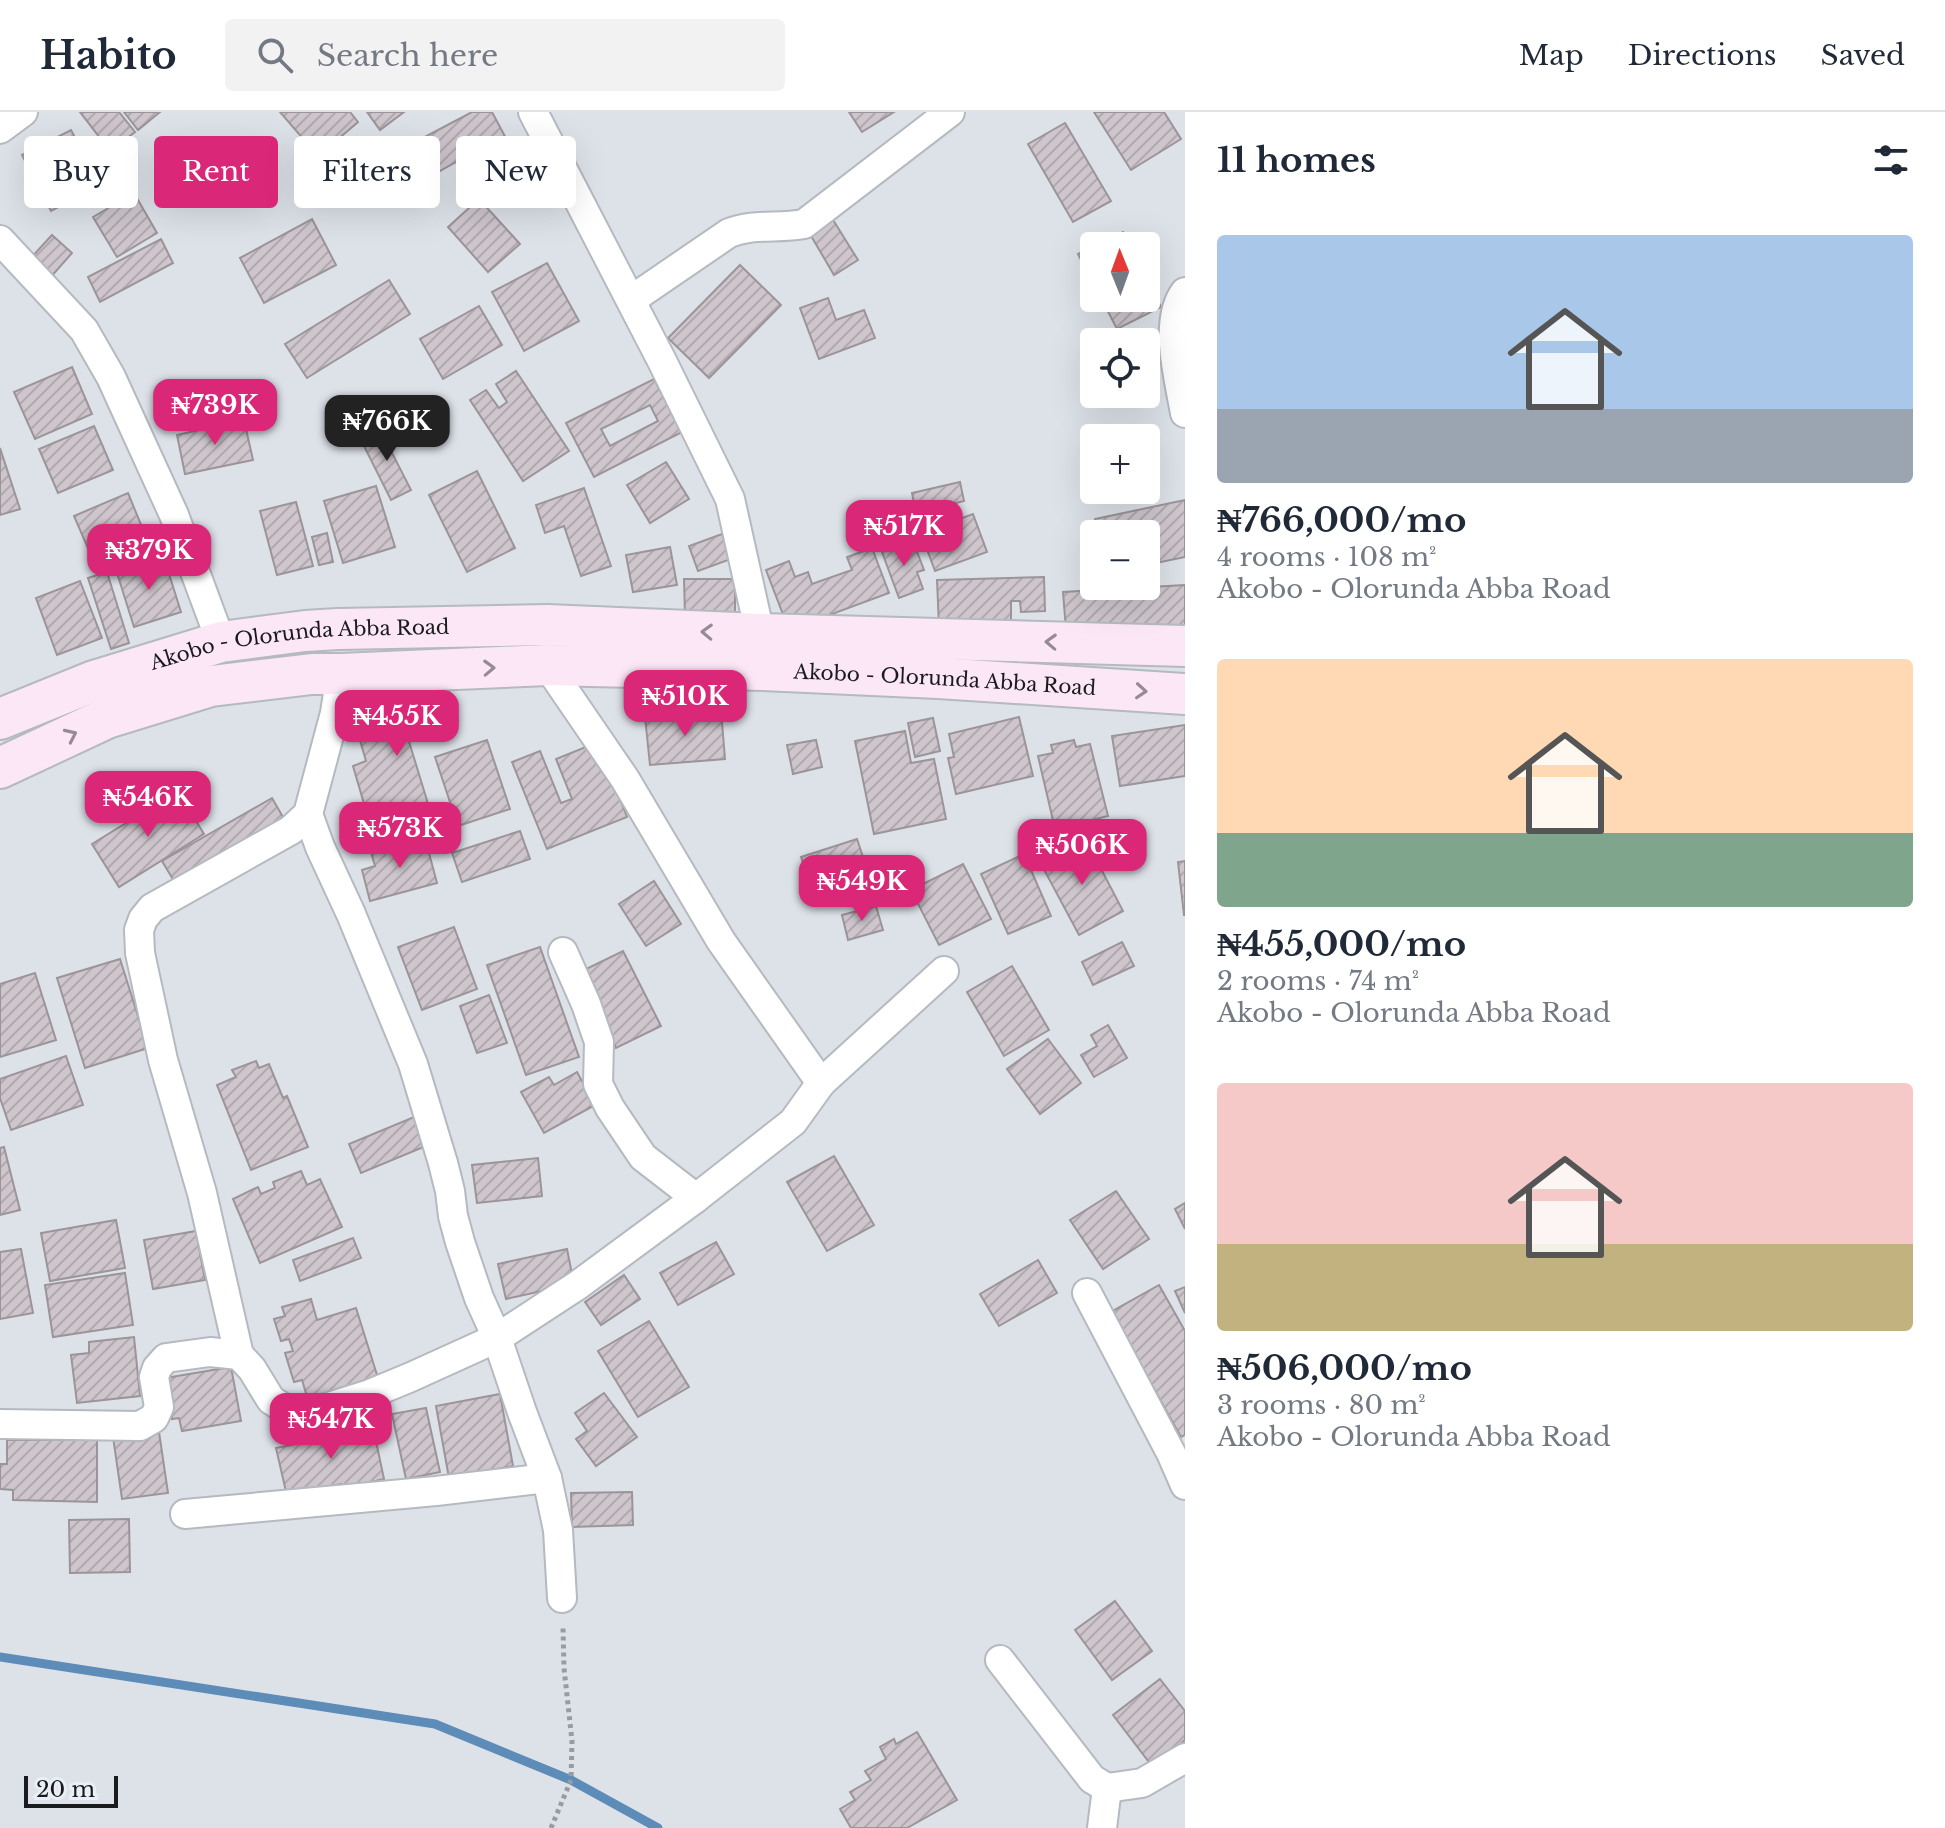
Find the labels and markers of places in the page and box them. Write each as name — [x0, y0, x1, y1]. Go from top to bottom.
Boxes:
pin: ₦739K — [159, 379, 271, 447]
pin: ₦766K — [331, 395, 443, 463]
pin: ₦517K — [848, 500, 960, 568]
pin: ₦379K — [93, 524, 205, 592]
pin: ₦510K — [629, 670, 741, 738]
pin: ₦455K — [341, 690, 453, 758]
pin: ₦546K — [92, 771, 204, 839]
pin: ₦573K — [344, 802, 456, 870]
pin: ₦506K — [1026, 819, 1138, 887]
pin: ₦549K — [806, 855, 918, 923]
pin: ₦547K — [275, 1393, 387, 1461]

